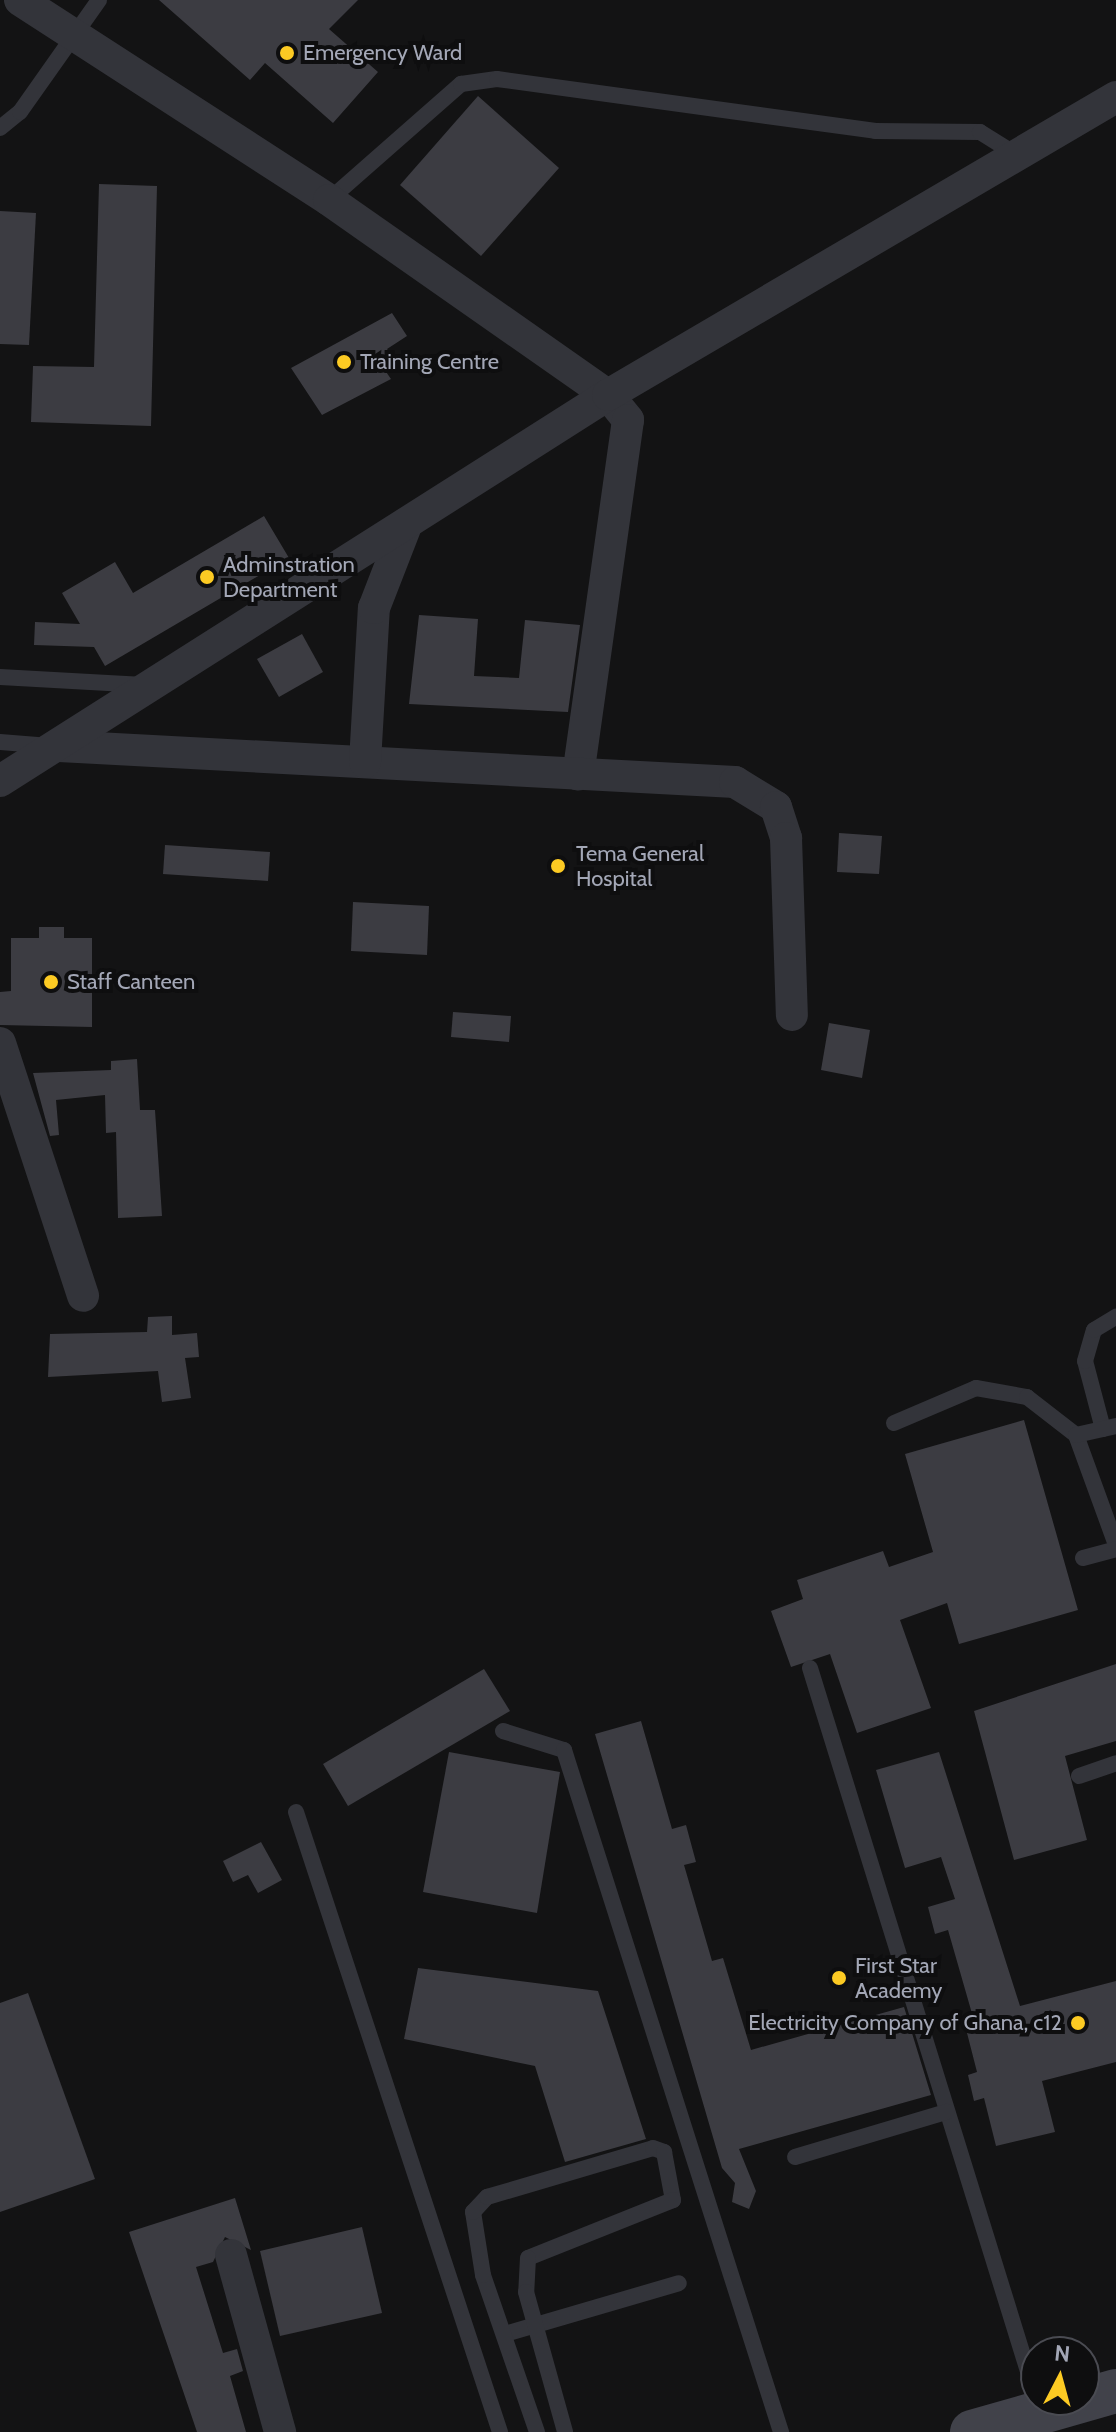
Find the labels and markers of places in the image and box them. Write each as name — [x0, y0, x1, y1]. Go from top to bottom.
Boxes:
place label: Emergency Ward — [303, 40, 462, 66]
marker: Emergency Ward — [278, 44, 296, 62]
place label: Training Centre — [360, 349, 499, 375]
marker: Training Centre — [335, 353, 353, 371]
place label: Adminstration Department — [223, 551, 355, 602]
marker: Adminstration Department — [198, 568, 216, 586]
place label: Tema General Hospital — [576, 840, 704, 892]
marker: Tema General Hospital — [547, 855, 569, 877]
place label: Staff Canteen — [67, 969, 195, 995]
marker: Staff Canteen — [42, 973, 60, 991]
place label: First Star Academy — [855, 1952, 942, 2004]
marker: First Star Academy — [830, 1969, 848, 1987]
place label: Electricity Company of Ghana, c12 — [748, 2010, 1062, 2036]
marker: Electricity Company of Ghana, c12 — [1069, 2014, 1087, 2032]

